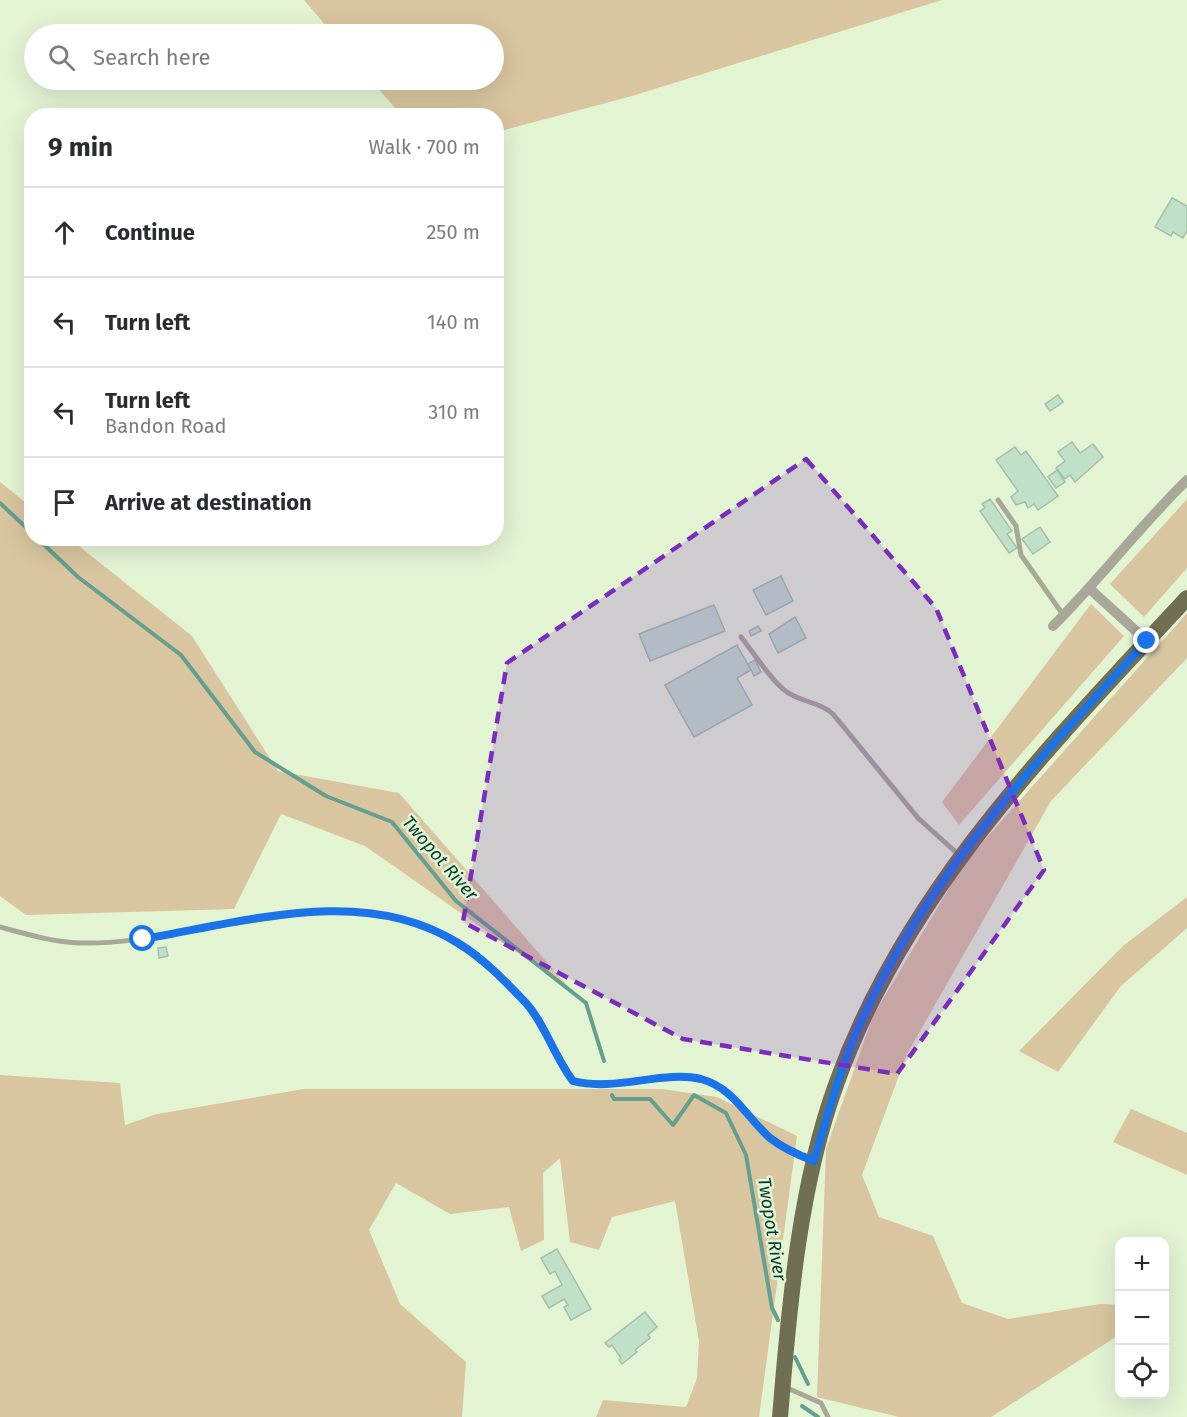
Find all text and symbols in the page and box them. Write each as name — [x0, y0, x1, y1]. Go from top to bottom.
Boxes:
search box — [24, 24, 504, 90]
icon: search — [45, 41, 78, 74]
text: Search here — [93, 44, 211, 71]
text: 9 min — [48, 132, 113, 163]
text: Walk · 700 m — [369, 135, 480, 159]
icon: ahead — [48, 216, 81, 249]
text: Continue — [105, 219, 195, 246]
text: 250 m — [426, 220, 480, 244]
icon: left — [48, 306, 81, 339]
text: Turn left — [105, 309, 190, 336]
text: 140 m — [427, 310, 480, 334]
text: Turn left — [105, 387, 190, 414]
icon: left — [48, 396, 81, 429]
text: 310 m — [428, 400, 480, 424]
text: Bandon Road — [105, 414, 227, 438]
icon: arrive — [48, 486, 81, 519]
text: Arrive at destination — [105, 489, 312, 516]
route end — [1133, 627, 1159, 653]
water label: Twopot River — [397, 811, 483, 905]
route start — [129, 925, 155, 951]
water label: Twopot River — [753, 1176, 791, 1283]
map controls — [1115, 1237, 1169, 1399]
button: + — [1115, 1237, 1169, 1291]
button: − — [1115, 1291, 1169, 1345]
button: locate — [1115, 1345, 1169, 1399]

